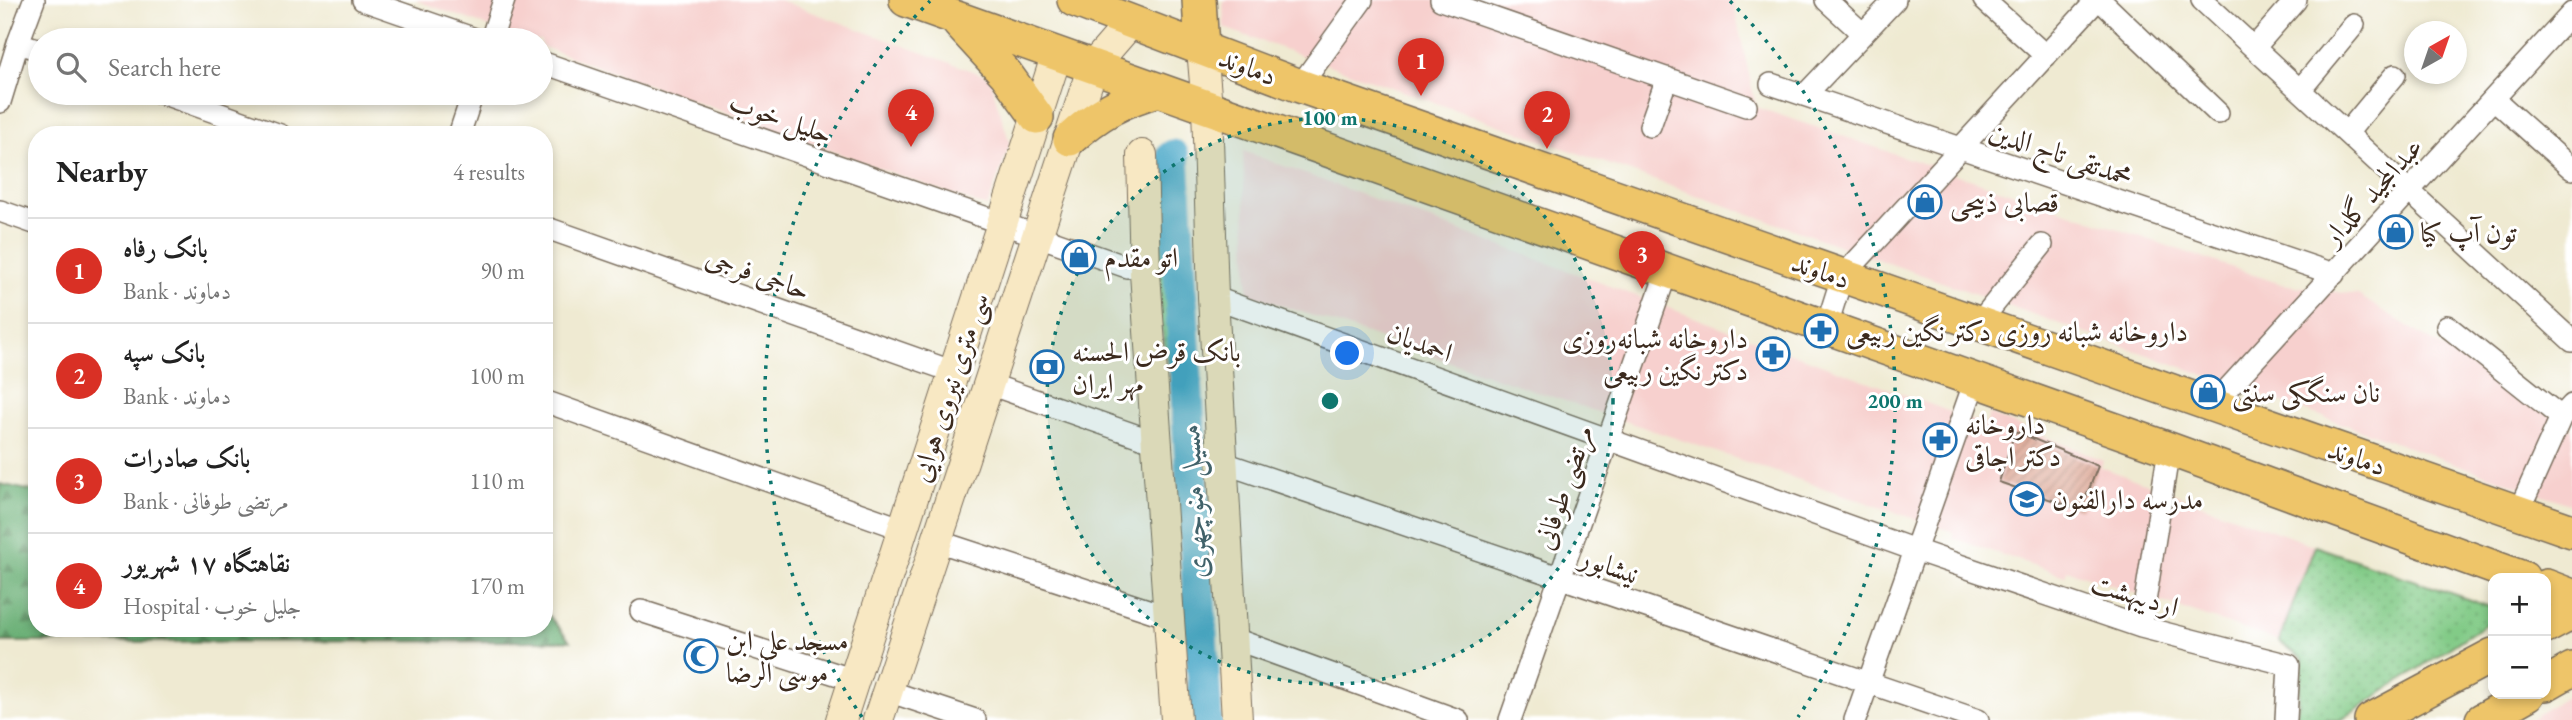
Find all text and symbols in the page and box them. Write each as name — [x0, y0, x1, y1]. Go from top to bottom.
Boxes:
north arrow — [2404, 21, 2467, 84]
search box — [28, 28, 553, 105]
pin: 1 — [1398, 38, 1444, 96]
street label: دماوند — [1214, 39, 1282, 93]
icon: search — [52, 48, 90, 86]
text: Search here — [108, 50, 221, 84]
street label: جلیل خوب — [724, 83, 837, 153]
pin: 4 — [888, 89, 934, 147]
pin: 2 — [1524, 91, 1570, 149]
text: 100 m — [1302, 104, 1358, 131]
street label: محمدتقی تاج الدین — [1982, 112, 2137, 202]
street label: عبدالمجید گلدار — [2312, 129, 2430, 255]
text: Nearby — [56, 152, 148, 191]
text: 4 results — [453, 157, 525, 187]
shop icon: قصابی ذبیحی — [1906, 183, 1944, 221]
place label: قصابی ذبیحی — [1950, 184, 2059, 222]
shop icon: تون آپ کیا — [2377, 213, 2415, 251]
place label: تون آپ کیا — [2420, 214, 2517, 252]
text: بانک رفاه — [123, 231, 208, 265]
pin: 3 — [1619, 231, 1665, 289]
street label: حاجی فرجی — [701, 238, 815, 308]
shop icon: اتو مقدم — [1060, 238, 1098, 276]
place label: اتو مقدم — [1104, 239, 1178, 282]
street label: دماوند — [1787, 243, 1855, 297]
text: 1 — [73, 256, 85, 286]
text: 90 m — [480, 256, 525, 286]
text: Bank · دماوند — [123, 276, 231, 306]
street label: سی متری نیروی هوایی — [901, 288, 998, 487]
pharmacy icon: داروخانه شبانه روزی دکتر نگین ربیعی — [1802, 312, 1840, 350]
place label: داروخانه شبانه روزی دکتر نگین ربیعی — [1846, 313, 2188, 350]
street label: احمدیان — [1382, 314, 1458, 370]
place label: داروخانه شبانه‌روزی دکتر نگین ربیعی — [1562, 320, 1748, 389]
place label: بانک قرض الحسنه مهر ایران — [1072, 333, 1241, 402]
pharmacy icon: داروخانه شبانه‌روزی دکتر نگین ربیعی — [1754, 335, 1792, 373]
text: بانک سپه — [123, 336, 205, 370]
your location — [1330, 336, 1364, 370]
bank icon: بانک قرض الحسنه مهر ایران — [1028, 348, 1066, 386]
text: 2 — [73, 361, 85, 391]
text: 100 m — [469, 361, 525, 391]
shop icon: نان سنگکی سنتی — [2189, 373, 2227, 411]
place label: نان سنگکی سنتی — [2232, 374, 2380, 413]
text: Bank · دماوند — [123, 381, 231, 411]
text: 200 m — [1867, 387, 1923, 414]
centre of rings — [1318, 389, 1342, 413]
place label: داروخانه دکتر اجاقی — [1965, 406, 2061, 474]
street label: مرتضی طوفانی — [1525, 420, 1603, 555]
pharmacy icon: داروخانه دکتر اجاقی — [1921, 421, 1959, 459]
water label: مسیل منوچهری — [1169, 422, 1218, 580]
street label: دماوند — [2323, 430, 2391, 484]
text: بانک صادرات — [123, 441, 250, 475]
text: 3 — [73, 466, 85, 496]
text: 110 m — [469, 466, 525, 496]
school or university icon: مدرسه دارالفنون — [2008, 480, 2046, 518]
place label: مدرسه دارالفنون — [2052, 481, 2203, 517]
text: Bank · مرتضی طوفانی — [123, 486, 289, 516]
street label: نیشابور — [1573, 537, 1644, 592]
text: نقاهتگاه ۱۷ شهریور — [123, 546, 290, 580]
street label: اردیبهشت — [2086, 564, 2183, 625]
text: 4 — [73, 571, 85, 601]
text: 170 m — [469, 571, 525, 601]
map controls — [2488, 573, 2551, 699]
button: + — [2488, 573, 2551, 636]
text: Hospital · جلیل خوب — [123, 591, 302, 621]
place label: مسجد علی ابن موسی الرضا — [726, 622, 849, 692]
button: − — [2488, 636, 2551, 699]
mosque icon: مسجد علی ابن موسی الرضا — [682, 637, 720, 675]

